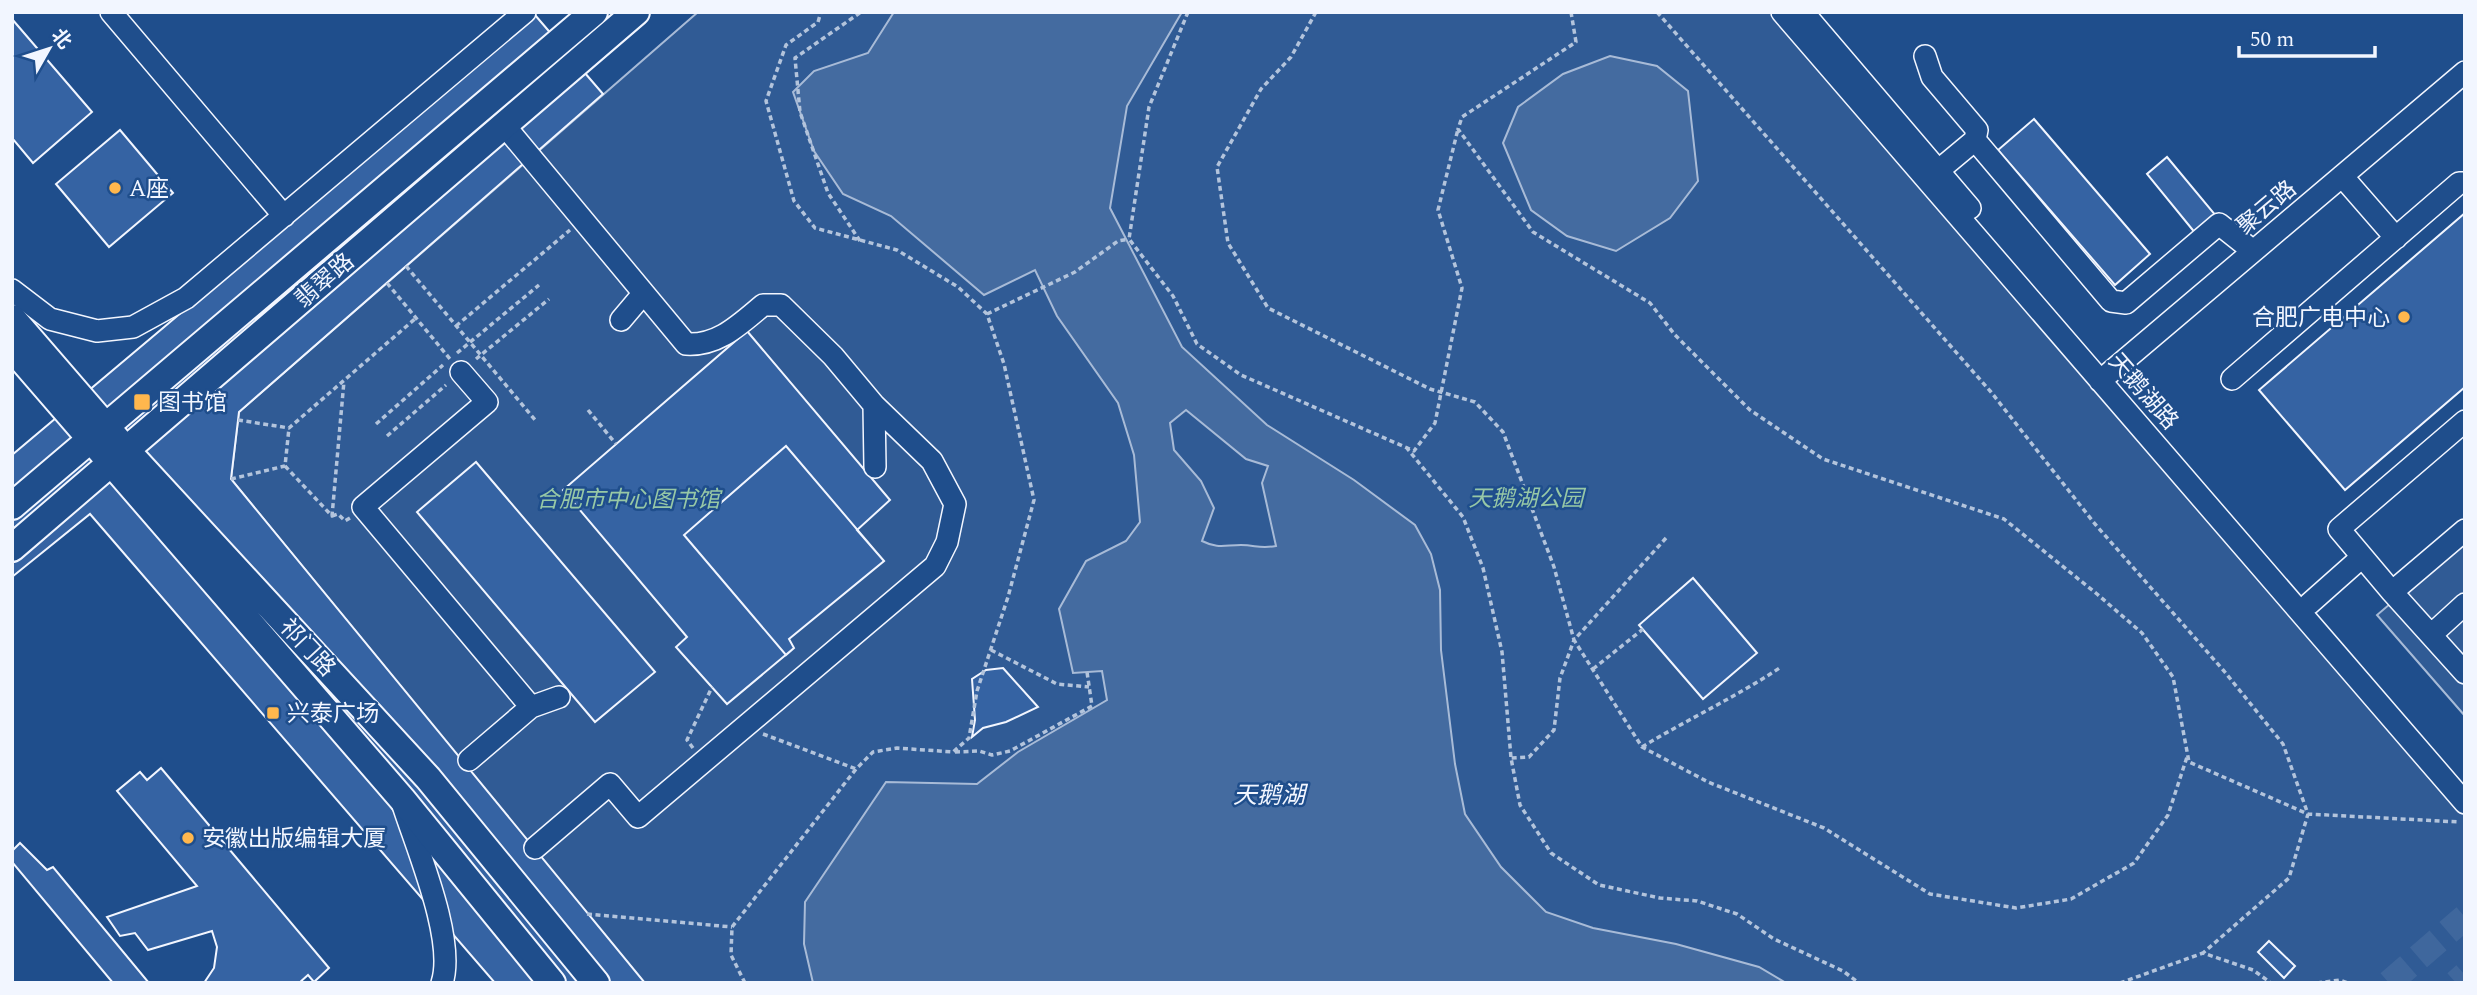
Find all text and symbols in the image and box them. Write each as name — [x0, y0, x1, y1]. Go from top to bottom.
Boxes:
north arrow — [14, 14, 84, 84]
scale bar — [2239, 14, 2376, 58]
text: 北 — [44, 23, 78, 56]
text: 50 m — [2250, 24, 2294, 56]
place label: A座 — [129, 172, 169, 207]
street label: 聚云路 — [2229, 173, 2305, 244]
marker: A座 — [107, 180, 123, 196]
street label: 翡翠路 — [287, 245, 363, 317]
place label: 合肥广电中心 — [2252, 301, 2390, 336]
marker: 合肥广电中心 — [2396, 309, 2412, 325]
street label: 天鹅湖路 — [2099, 346, 2186, 438]
place label: 图书馆 — [158, 386, 227, 421]
marker: 图书馆 — [132, 392, 152, 412]
park label: 天鹅湖公园 — [1469, 482, 1587, 517]
park label: 合肥市中心图书馆 — [536, 483, 723, 518]
street label: 祁门路 — [271, 611, 343, 685]
place label: 兴泰广场 — [287, 697, 379, 732]
marker: 兴泰广场 — [265, 705, 281, 721]
water label: 天鹅湖 — [1233, 778, 1309, 814]
place label: 安徽出版编辑大厦 — [202, 822, 386, 857]
marker: 安徽出版编辑大厦 — [180, 830, 196, 846]

